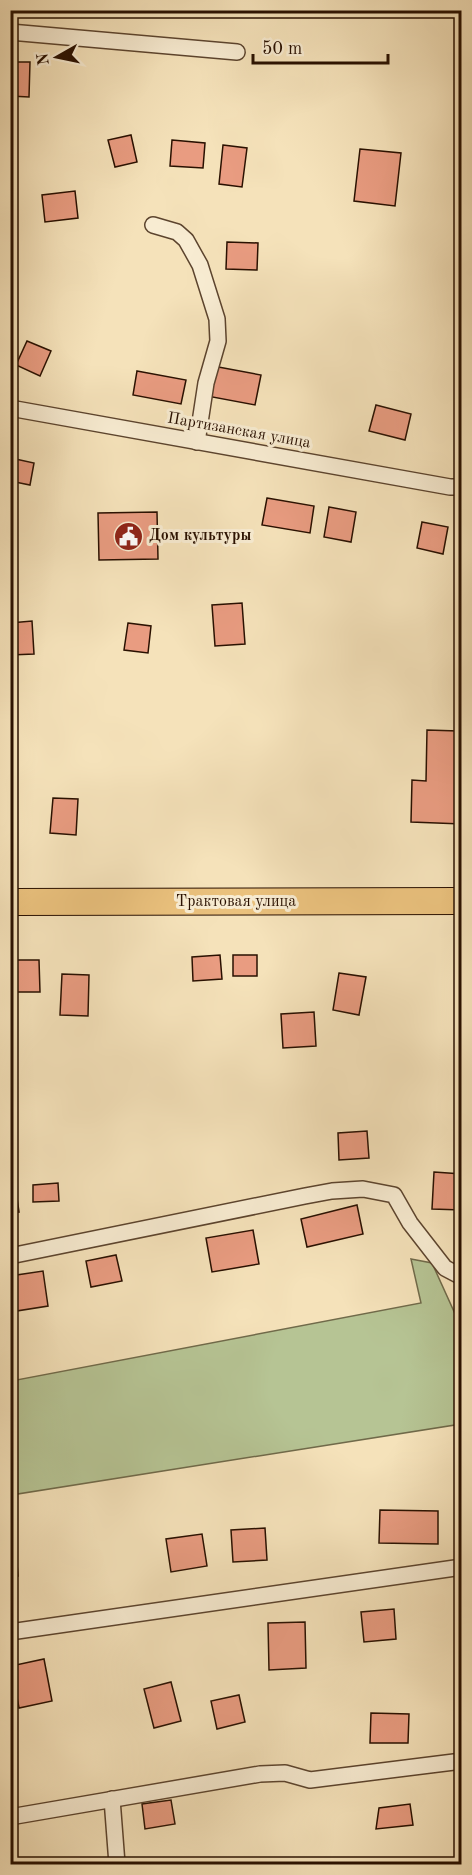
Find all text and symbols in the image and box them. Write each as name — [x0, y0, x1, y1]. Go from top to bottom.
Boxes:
north arrow — [27, 27, 87, 87]
scale bar — [253, 27, 388, 65]
text: 50 m — [262, 40, 302, 58]
text: N — [35, 51, 53, 66]
street label: Партизанская улица — [166, 411, 312, 452]
public building icon: Дом культуры — [112, 520, 144, 552]
place label: Дом культуры — [149, 528, 252, 544]
street label: Трактовая улица — [176, 894, 296, 910]

